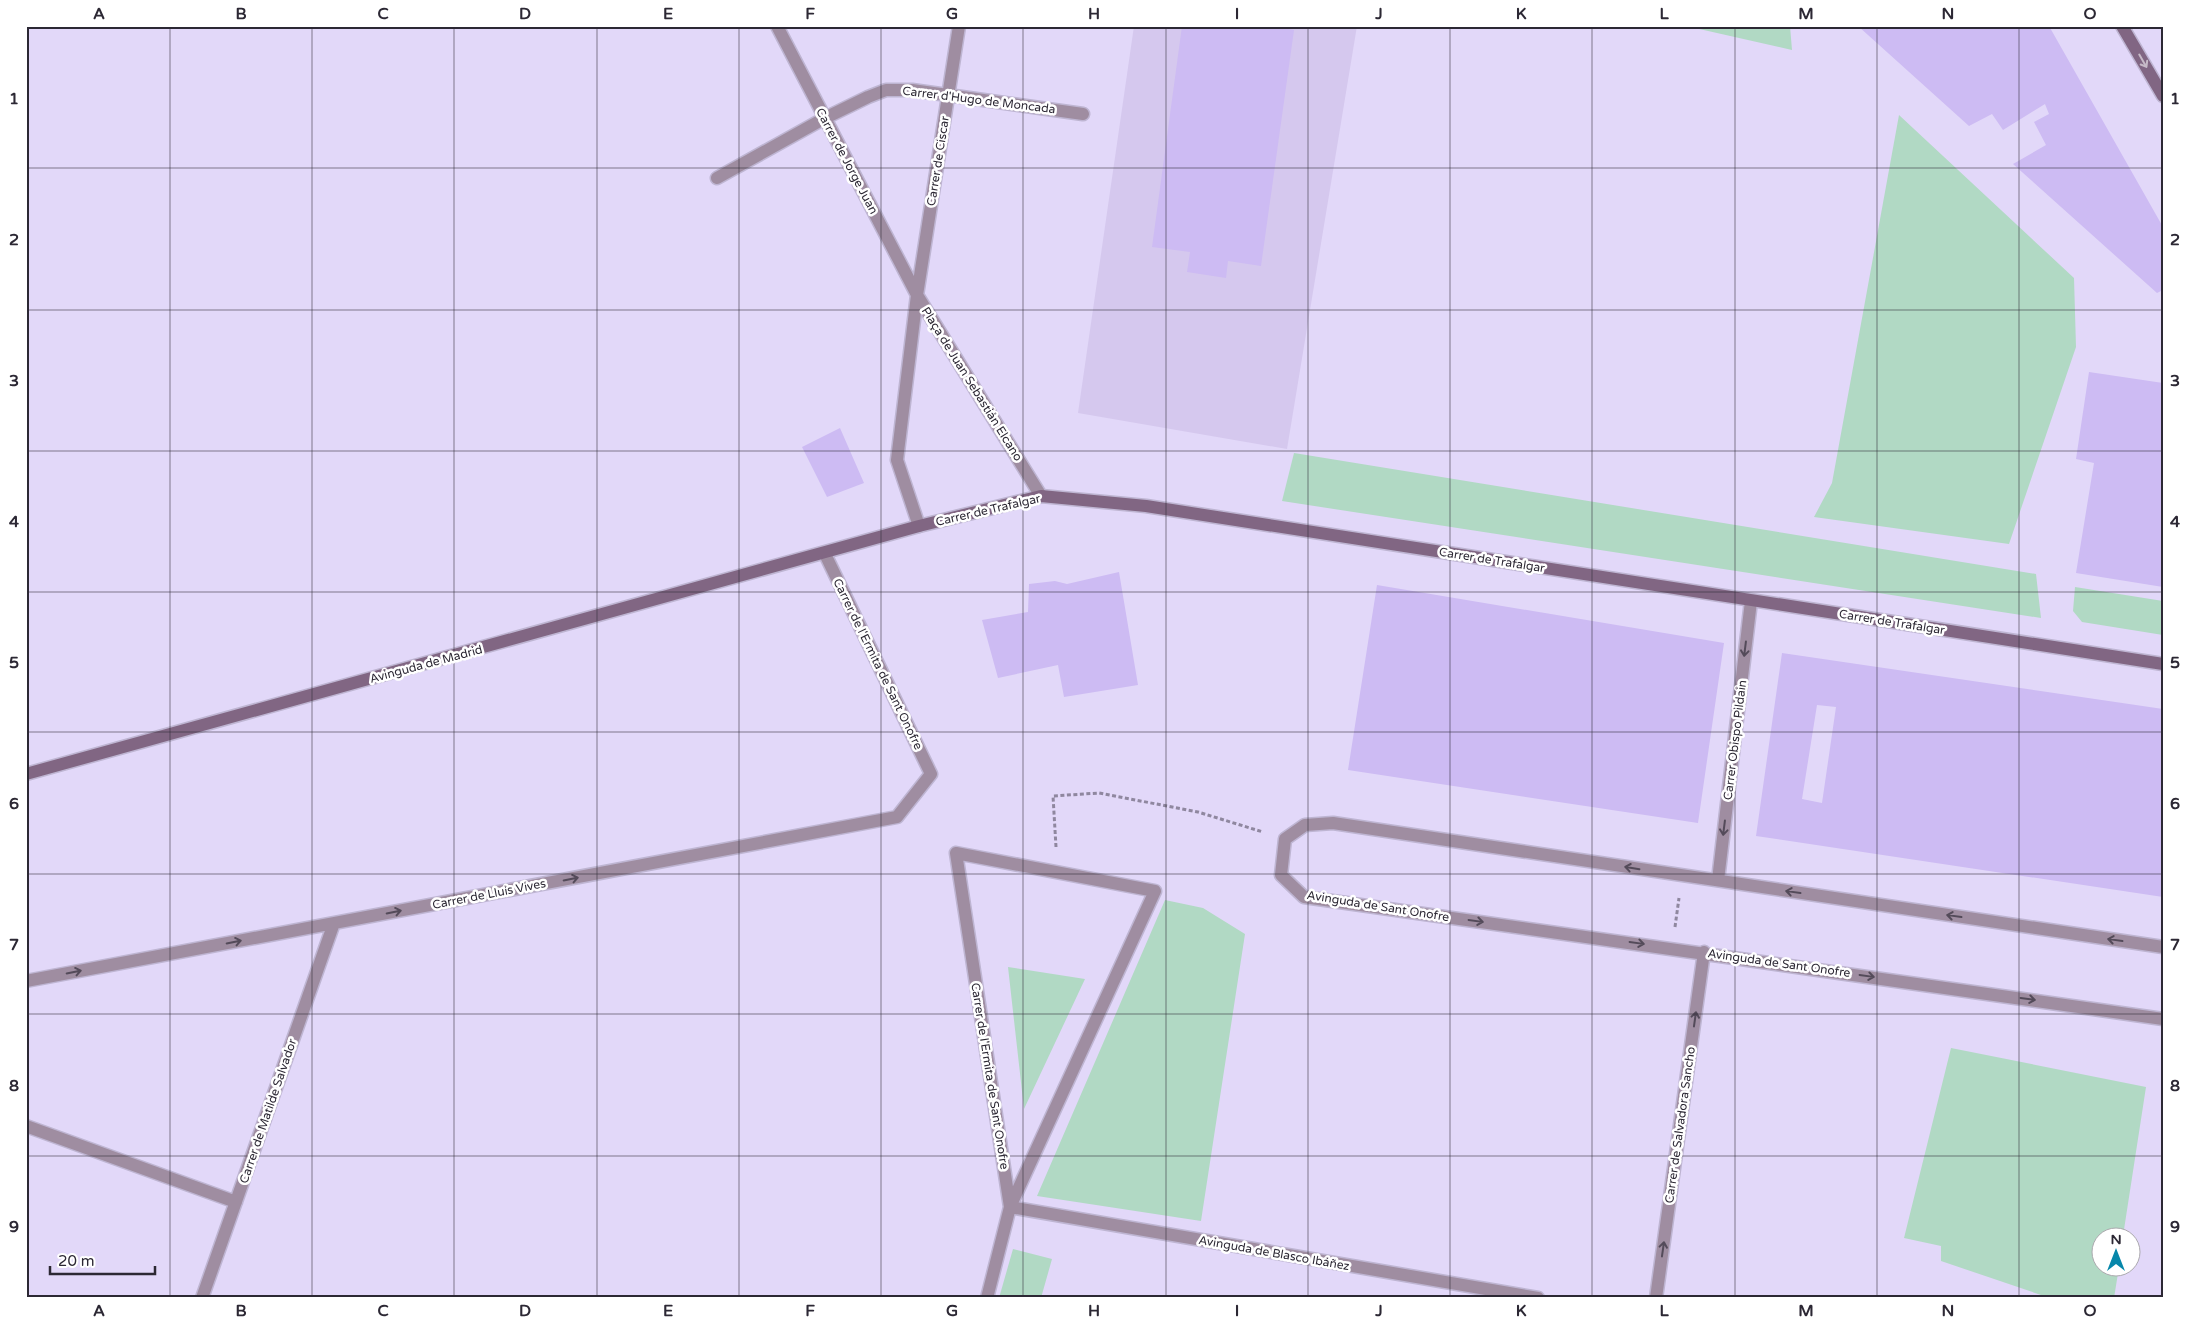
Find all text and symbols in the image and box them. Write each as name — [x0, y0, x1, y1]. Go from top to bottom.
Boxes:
text: A — [93, 4, 105, 24]
text: B — [235, 4, 247, 24]
text: C — [377, 4, 389, 24]
text: D — [519, 4, 531, 24]
text: E — [663, 4, 673, 24]
text: F — [805, 4, 815, 24]
text: G — [946, 4, 958, 24]
text: H — [1088, 4, 1100, 24]
text: I — [1235, 4, 1239, 24]
text: J — [1374, 4, 1383, 24]
text: K — [1516, 4, 1527, 24]
text: L — [1659, 4, 1669, 24]
text: M — [1798, 4, 1814, 24]
text: N — [1942, 4, 1954, 24]
text: O — [2084, 4, 2097, 24]
one-way arrow — [2138, 53, 2148, 68]
street label: Carrer d'Hugo de Moncada — [902, 84, 1056, 116]
text: 1 — [9, 89, 19, 109]
text: 1 — [2170, 89, 2180, 109]
street label: Carrer de Jorge Juan — [813, 106, 881, 216]
street label: Carrer de Ciscar — [924, 115, 952, 207]
text: 2 — [9, 230, 19, 250]
text: 2 — [2170, 230, 2180, 250]
street label: Plaça de Juan Sebastián Elcano — [919, 304, 1025, 464]
text: 3 — [9, 371, 19, 391]
text: 3 — [2170, 371, 2180, 391]
street label: Carrer de Trafalgar — [934, 491, 1042, 529]
text: 4 — [9, 512, 19, 532]
text: 4 — [2170, 512, 2180, 532]
street label: Carrer de Trafalgar — [1438, 545, 1546, 575]
street label: Carrer de l'Ermita de Sant Onofre — [830, 576, 926, 752]
street label: Carrer de Trafalgar — [1838, 607, 1946, 637]
one-way arrow — [1740, 641, 1750, 657]
street label: Avinguda de Madrid — [368, 642, 484, 686]
text: 5 — [9, 653, 19, 673]
text: 5 — [2170, 653, 2180, 673]
street label: Carrer Obispo Pildain — [1721, 679, 1749, 801]
text: 6 — [9, 794, 19, 814]
text: 6 — [2170, 794, 2180, 814]
one-way arrow — [1719, 819, 1729, 835]
one-way arrow — [1625, 863, 1641, 873]
one-way arrow — [562, 873, 578, 883]
street label: Carrer de Lluís Vives — [431, 876, 547, 912]
one-way arrow — [1785, 886, 1801, 896]
street label: Avinguda de Sant Onofre — [1306, 888, 1450, 924]
one-way arrow — [385, 907, 401, 916]
one-way arrow — [1946, 910, 1962, 920]
one-way arrow — [1468, 916, 1484, 926]
one-way arrow — [2107, 934, 2123, 944]
text: 7 — [9, 935, 19, 955]
text: 7 — [2170, 935, 2180, 955]
one-way arrow — [226, 937, 242, 946]
one-way arrow — [1629, 938, 1645, 948]
street label: Avinguda de Sant Onofre — [1707, 946, 1851, 980]
one-way arrow — [66, 966, 82, 976]
one-way arrow — [1859, 971, 1875, 981]
street label: Carrer de l'Ermita de Sant Onofre — [968, 982, 1012, 1171]
one-way arrow — [2020, 994, 2036, 1004]
one-way arrow — [1690, 1012, 1700, 1028]
street label: Carrer de Matilde Salvador — [237, 1037, 299, 1185]
street label: Carrer de Salvadora Sancho — [1662, 1046, 1698, 1204]
text: 8 — [9, 1076, 19, 1096]
text: 8 — [2170, 1076, 2180, 1096]
text: 9 — [9, 1217, 19, 1237]
text: 9 — [2170, 1217, 2180, 1237]
north arrow — [2092, 1226, 2142, 1276]
text: N — [2110, 1231, 2122, 1248]
street label: Avinguda de Blasco Ibáñez — [1197, 1233, 1351, 1273]
one-way arrow — [1658, 1242, 1668, 1258]
scale bar — [50, 1244, 155, 1276]
text: 20 m — [58, 1252, 95, 1270]
text: A — [93, 1301, 105, 1321]
text: B — [235, 1301, 247, 1321]
text: C — [377, 1301, 389, 1321]
text: D — [519, 1301, 531, 1321]
text: E — [663, 1301, 673, 1321]
text: F — [805, 1301, 815, 1321]
text: G — [946, 1301, 958, 1321]
text: H — [1088, 1301, 1100, 1321]
text: I — [1235, 1301, 1239, 1321]
text: J — [1374, 1301, 1383, 1321]
text: K — [1516, 1301, 1527, 1321]
text: L — [1659, 1301, 1669, 1321]
text: M — [1798, 1301, 1814, 1321]
text: N — [1942, 1301, 1954, 1321]
text: O — [2084, 1301, 2097, 1321]

